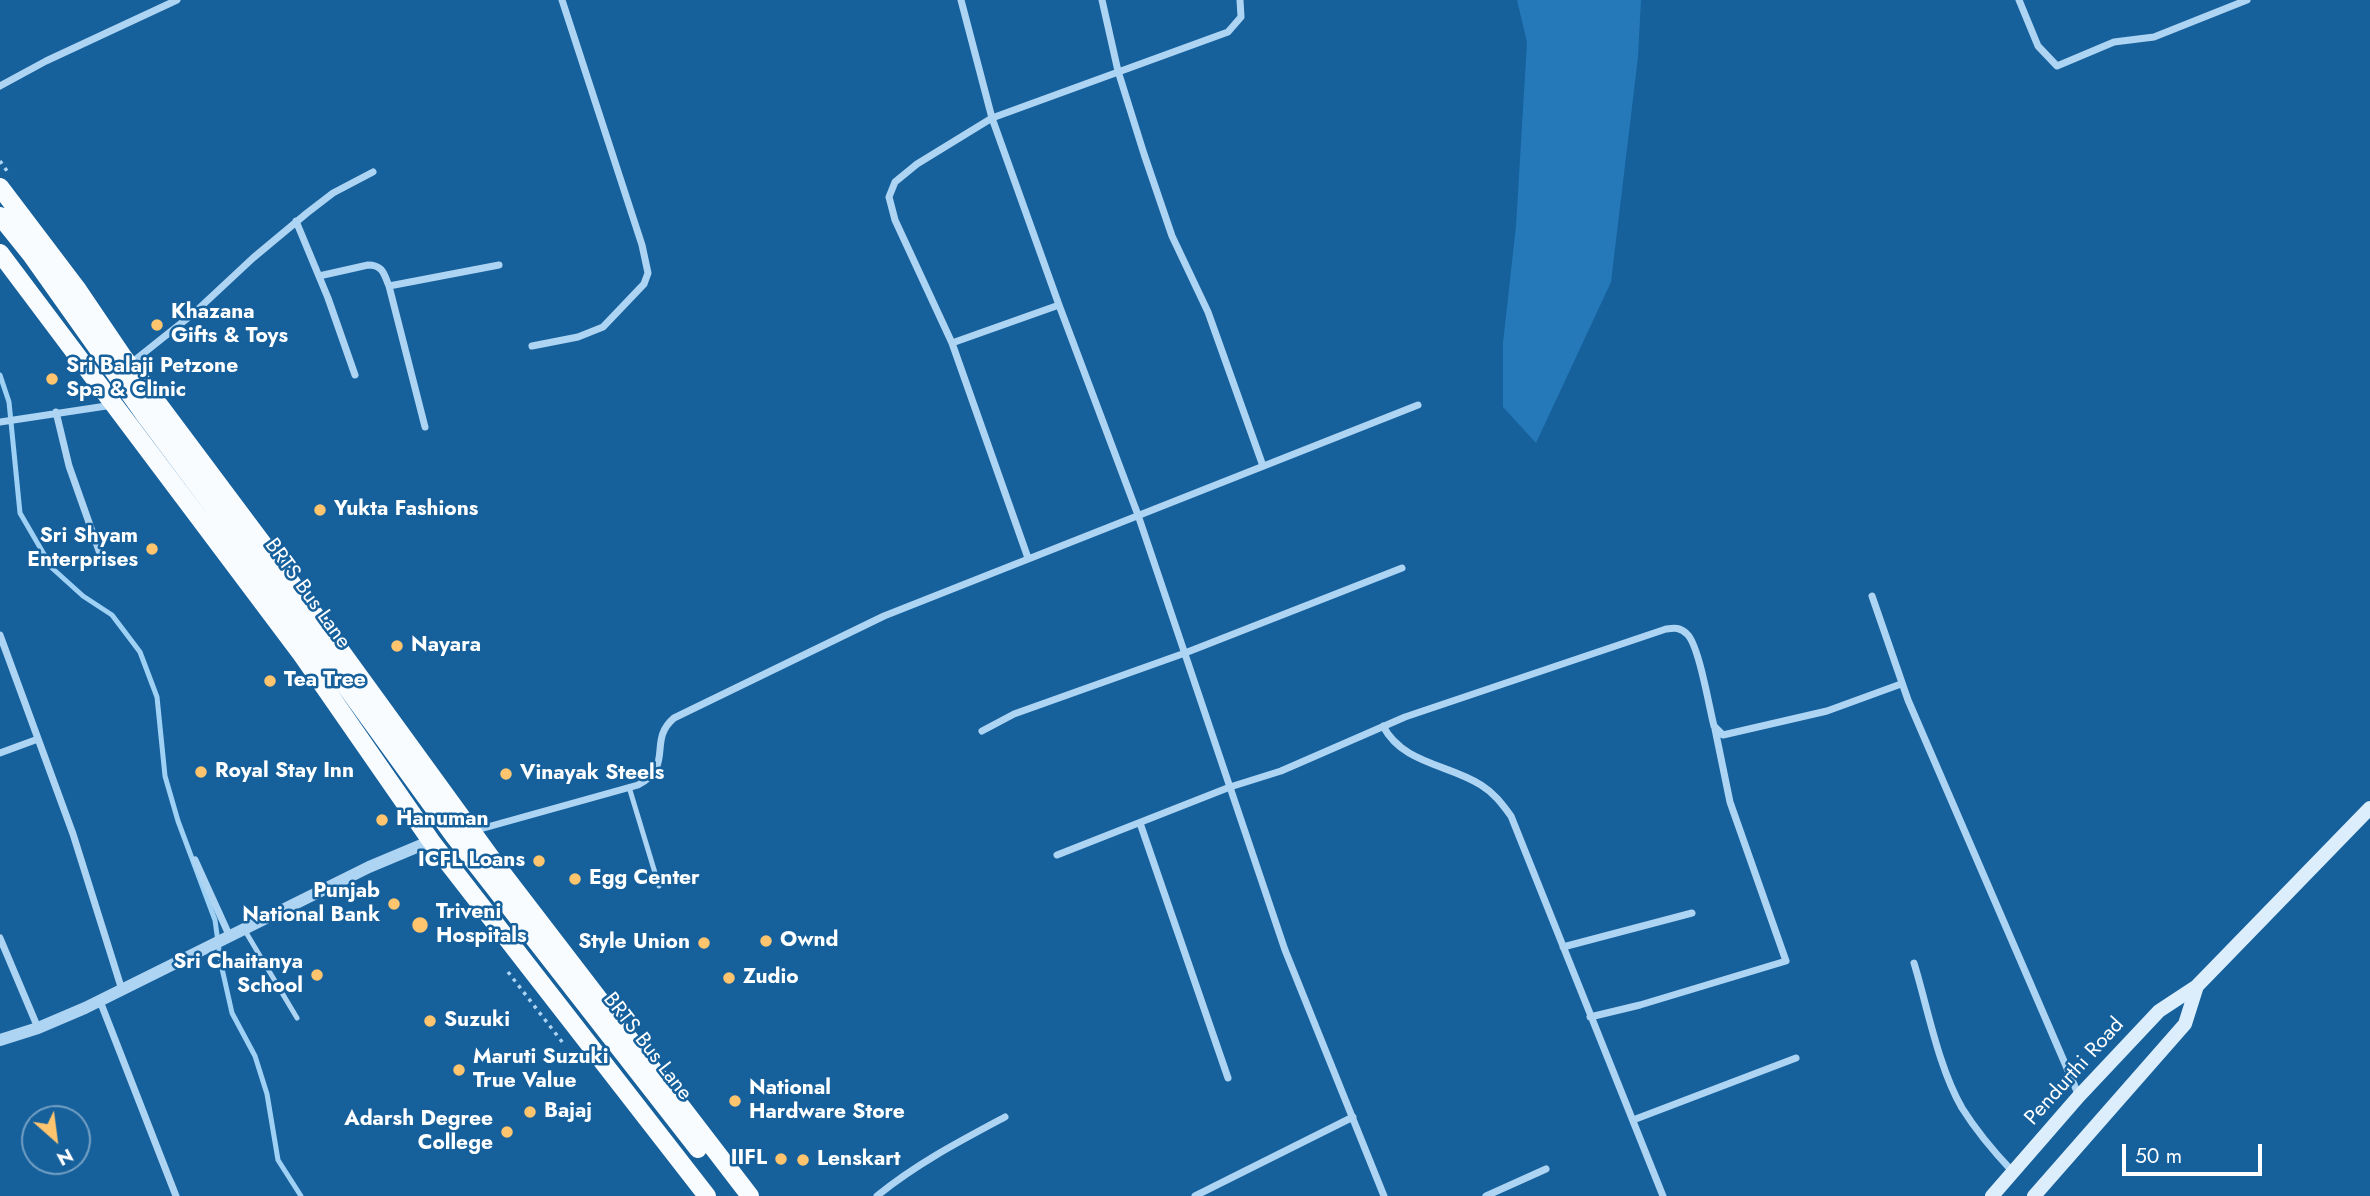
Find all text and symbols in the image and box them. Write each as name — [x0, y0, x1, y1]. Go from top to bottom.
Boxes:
place label: Khazana Gifts & Toys — [171, 300, 288, 350]
marker: Khazana Gifts & Toys — [149, 317, 165, 333]
place label: Sri Balaji Petzone Spa & Clinic — [66, 354, 238, 404]
marker: Sri Balaji Petzone Spa & Clinic — [44, 371, 60, 387]
place label: Yukta Fashions — [334, 497, 478, 523]
marker: Yukta Fashions — [312, 502, 328, 518]
place label: Sri Shyam Enterprises — [27, 524, 138, 574]
street label: BRTS Bus Lane — [259, 534, 355, 654]
marker: Sri Shyam Enterprises — [144, 541, 160, 557]
place label: Nayara — [411, 633, 481, 659]
marker: Nayara — [389, 638, 405, 654]
place label: Tea Tree — [284, 668, 366, 694]
marker: Tea Tree — [262, 673, 278, 689]
place label: Royal Stay Inn — [215, 759, 354, 785]
place label: Vinayak Steels — [520, 761, 664, 787]
marker: Royal Stay Inn — [193, 764, 209, 780]
marker: Vinayak Steels — [498, 766, 514, 782]
place label: Hanuman — [396, 807, 489, 833]
marker: Hanuman — [374, 812, 390, 828]
place label: ICFL Loans — [418, 848, 525, 874]
marker: ICFL Loans — [531, 853, 547, 869]
place label: Egg Center — [589, 866, 700, 892]
marker: Egg Center — [567, 871, 583, 887]
place label: Punjab National Bank — [242, 879, 380, 929]
marker: Punjab National Bank — [386, 896, 402, 912]
place label: Triveni Hospitals — [436, 900, 526, 950]
marker: Triveni Hospitals — [410, 915, 430, 935]
place label: Ownd — [780, 928, 839, 954]
place label: Style Union — [578, 930, 690, 956]
marker: Ownd — [758, 933, 774, 949]
marker: Style Union — [696, 935, 712, 951]
place label: Sri Chaitanya School — [173, 950, 303, 1000]
place label: Zudio — [743, 965, 799, 991]
marker: Sri Chaitanya School — [309, 967, 325, 983]
marker: Zudio — [721, 970, 737, 986]
street label: BRTS Bus Lane — [597, 988, 697, 1106]
place label: Suzuki — [444, 1008, 510, 1034]
marker: Suzuki — [422, 1013, 438, 1029]
street label: Pendurthi Road — [2020, 1013, 2130, 1131]
place label: Maruti Suzuki True Value — [473, 1045, 608, 1095]
marker: Maruti Suzuki True Value — [451, 1062, 467, 1078]
place label: National Hardware Store — [749, 1076, 905, 1126]
marker: National Hardware Store — [727, 1093, 743, 1109]
place label: Bajaj — [544, 1099, 592, 1125]
marker: Bajaj — [522, 1104, 538, 1120]
north arrow — [21, 1105, 91, 1175]
place label: Adarsh Degree College — [344, 1107, 493, 1157]
marker: Adarsh Degree College — [499, 1124, 515, 1140]
scale bar — [2125, 1130, 2265, 1174]
text: 50 m — [2135, 1141, 2182, 1171]
text: N — [52, 1142, 78, 1173]
place label: IIFL — [731, 1146, 767, 1172]
place label: Lenskart — [817, 1147, 901, 1173]
marker: IIFL — [773, 1151, 789, 1167]
marker: Lenskart — [795, 1152, 811, 1168]

